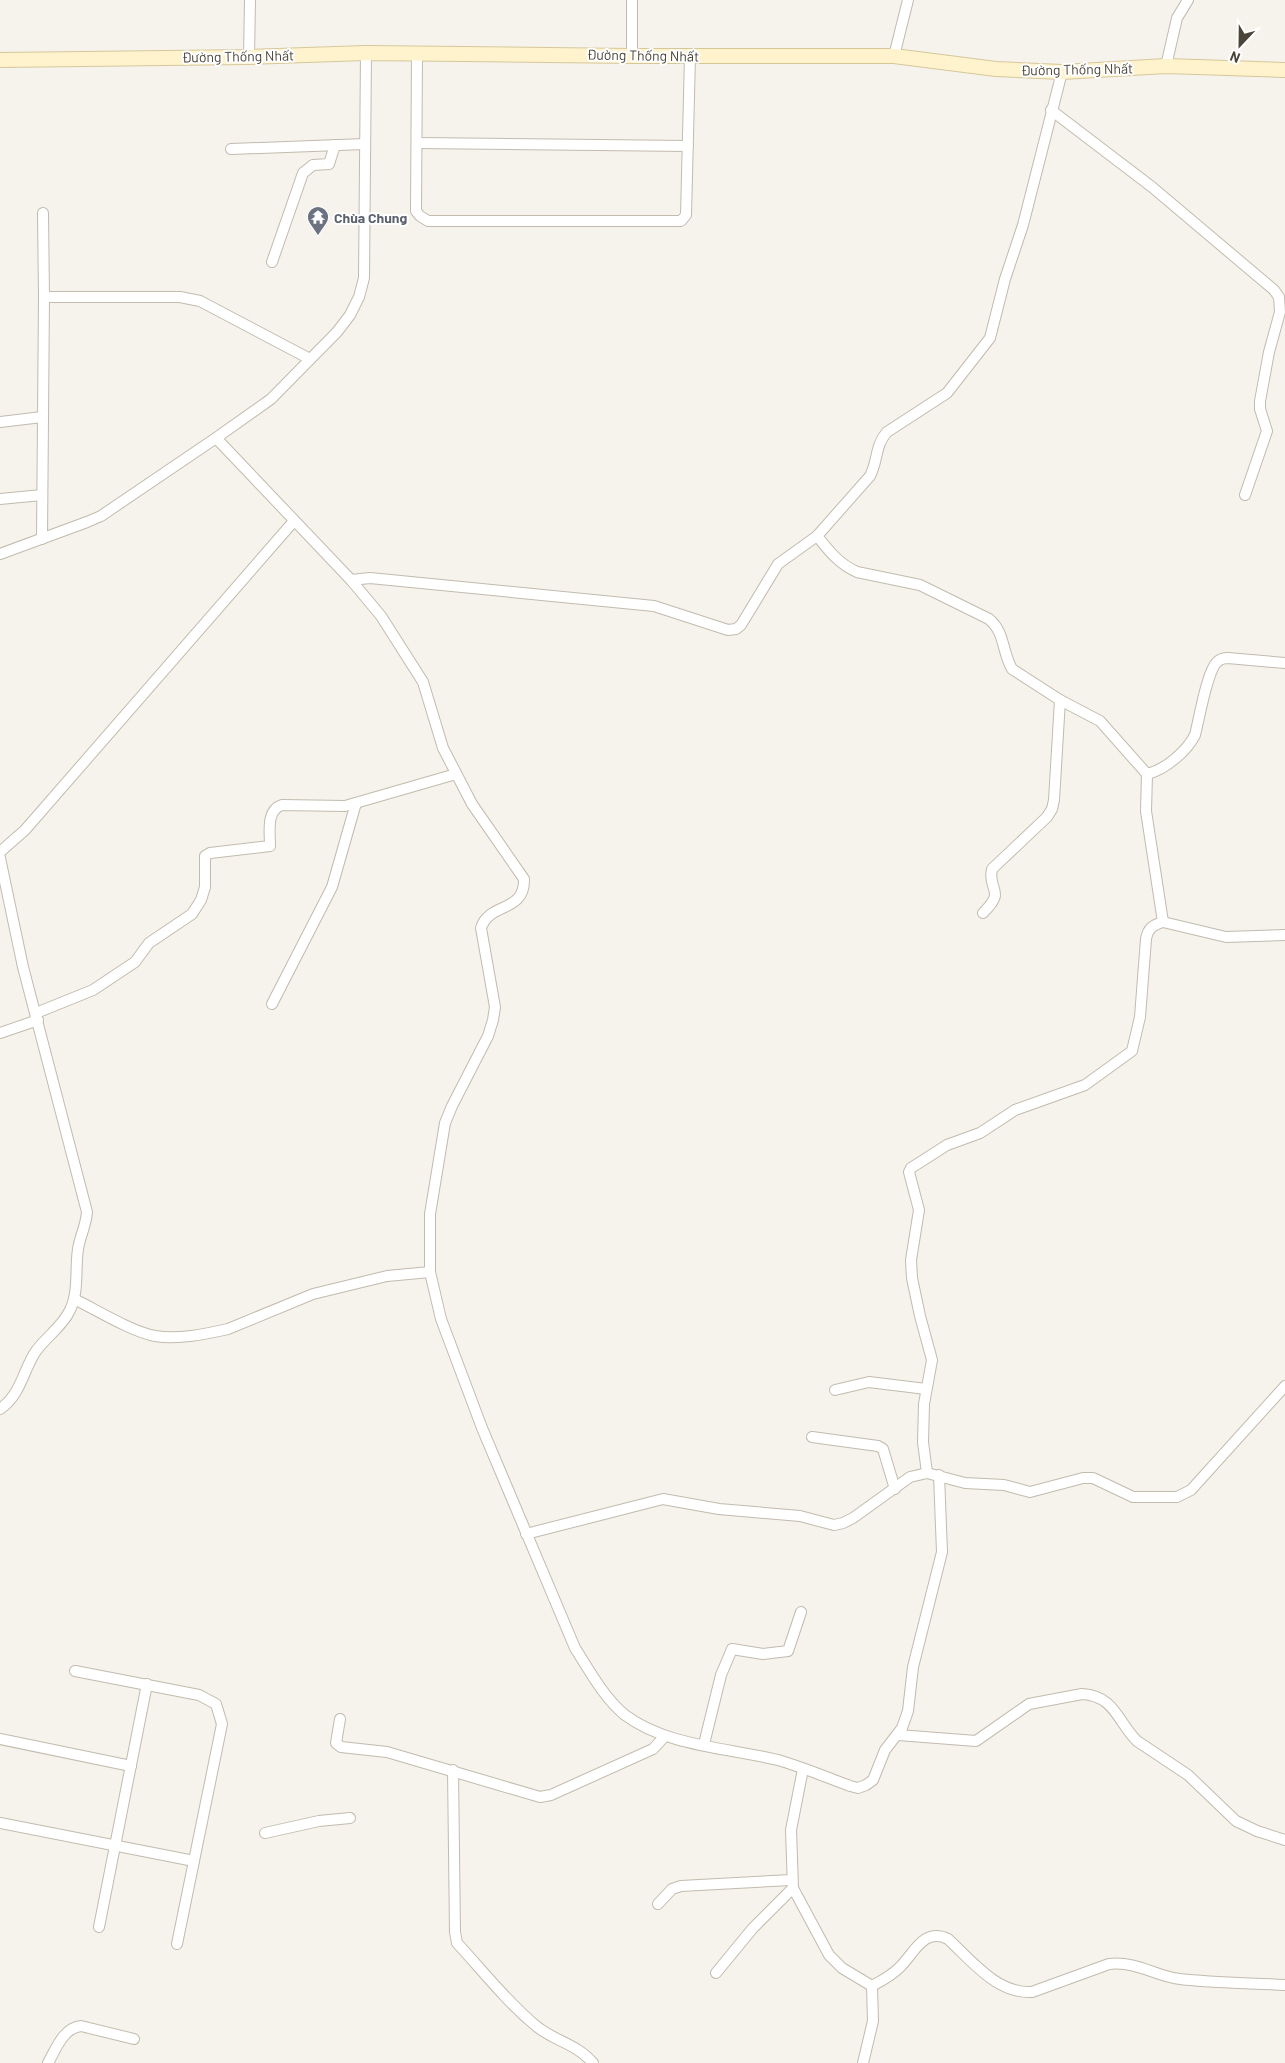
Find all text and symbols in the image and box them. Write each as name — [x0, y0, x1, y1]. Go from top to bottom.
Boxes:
north arrow — [1215, 20, 1265, 70]
street label: Đường Thống Nhất — [587, 46, 699, 64]
street label: Đường Thống Nhất — [182, 47, 294, 65]
text: N — [1227, 48, 1242, 67]
street label: Đường Thống Nhất — [1021, 60, 1133, 78]
temple icon: Chùa Chung — [306, 205, 330, 236]
place label: Chùa Chung — [334, 209, 407, 226]

